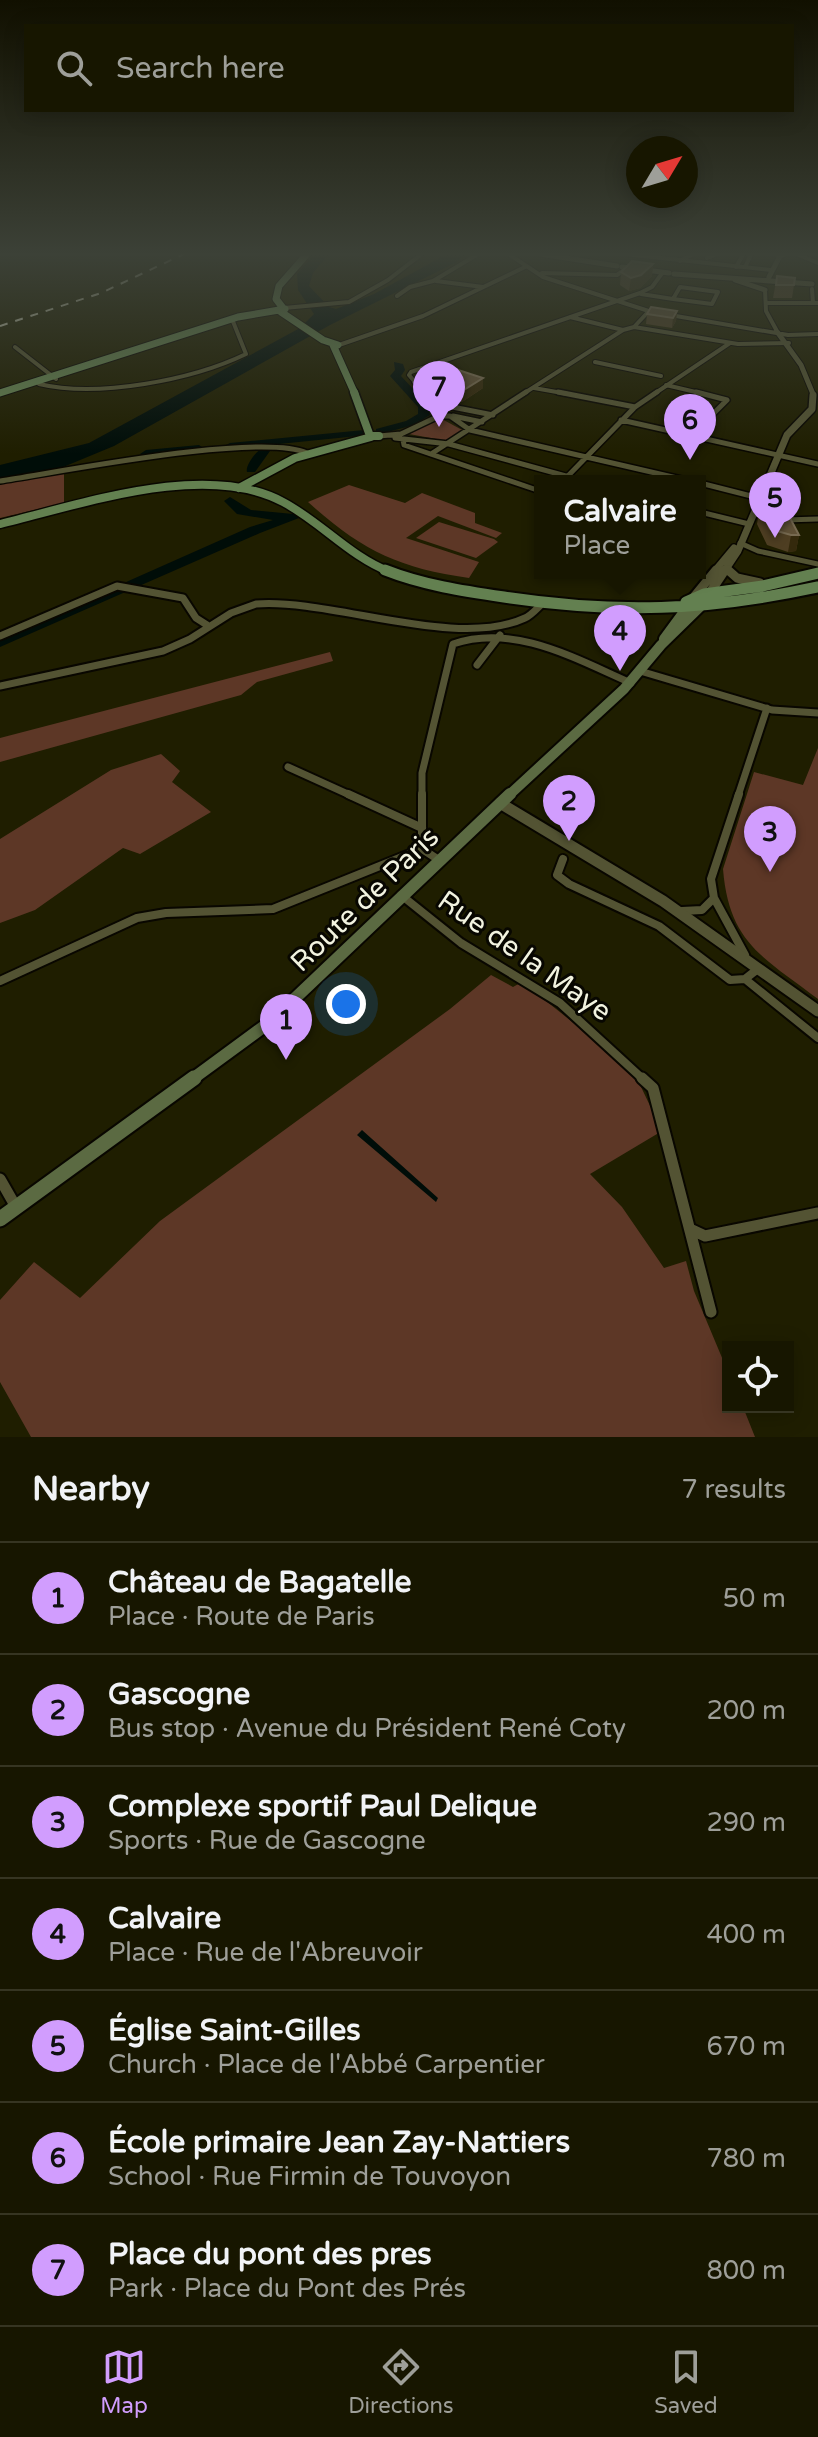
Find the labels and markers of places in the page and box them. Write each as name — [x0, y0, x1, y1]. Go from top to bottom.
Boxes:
pin: 7 — [413, 361, 465, 427]
pin: 6 — [664, 394, 716, 460]
pin: 5 — [749, 472, 801, 538]
pin: 4 — [594, 605, 646, 671]
pin: 2 — [543, 775, 595, 841]
pin: 3 — [744, 806, 796, 872]
pin: 1 — [260, 994, 312, 1060]

